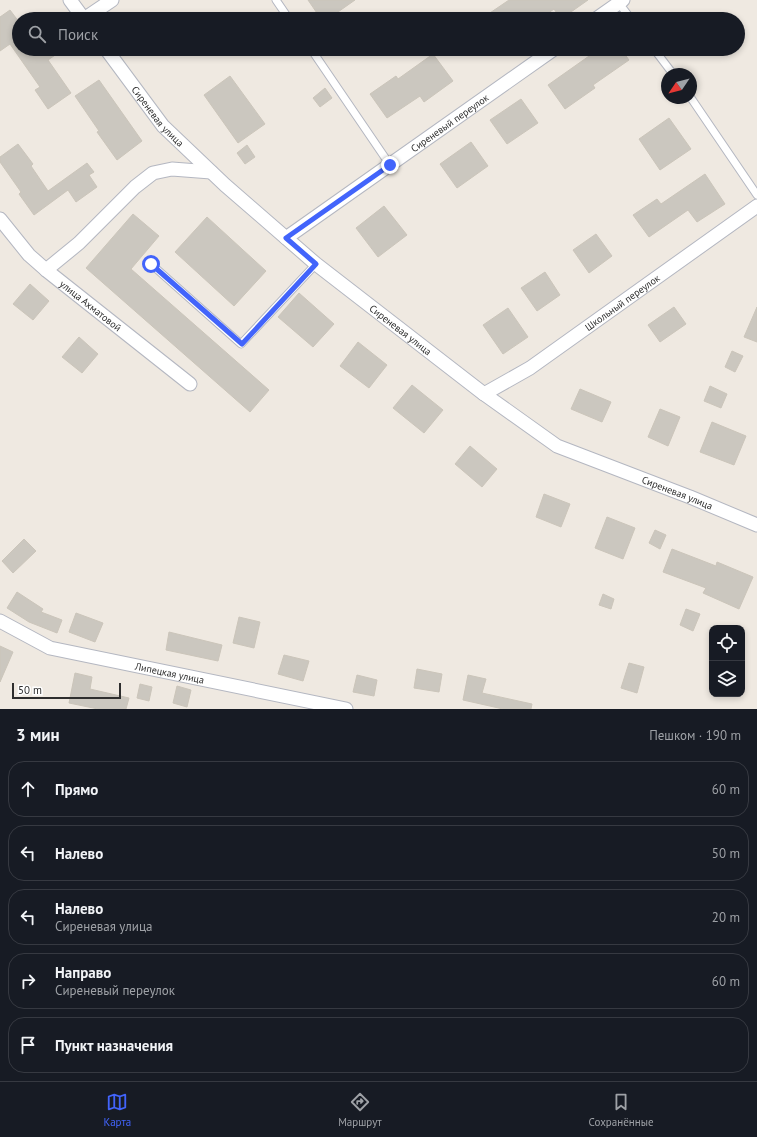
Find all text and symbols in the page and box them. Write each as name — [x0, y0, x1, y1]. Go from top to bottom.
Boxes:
search box — [12, 12, 745, 56]
icon: search — [26, 23, 48, 45]
text: Поиск — [58, 25, 98, 44]
north arrow — [661, 68, 697, 104]
street label: Сиреневая улица — [129, 84, 187, 150]
street label: Сиреневый переулок — [408, 91, 491, 155]
route end — [381, 156, 399, 174]
route start — [142, 255, 160, 273]
street label: Школьный переулок — [582, 271, 663, 334]
street label: улица Ахматовой — [57, 277, 124, 334]
street label: Сиреневая улица — [367, 302, 434, 358]
street label: Сиреневая улица — [640, 473, 715, 513]
map controls — [709, 625, 745, 697]
button: locate — [709, 625, 745, 661]
street label: Липецкая улица — [133, 659, 205, 687]
button: layers — [709, 661, 745, 697]
scale bar — [12, 681, 121, 700]
text: 50 m — [18, 683, 42, 697]
text: 3 мин — [16, 724, 60, 746]
text: Пешком · 190 m — [649, 727, 741, 744]
icon: ahead — [17, 778, 39, 800]
text: Прямо — [55, 780, 98, 799]
text: 60 m — [712, 781, 740, 798]
icon: left — [17, 842, 39, 864]
text: Налево — [55, 844, 103, 863]
text: 50 m — [712, 845, 740, 862]
text: Налево — [55, 899, 103, 918]
icon: left — [17, 906, 39, 928]
text: 20 m — [712, 909, 740, 926]
text: Сиреневая улица — [55, 918, 152, 935]
text: Направо — [55, 963, 111, 982]
icon: right — [17, 970, 39, 992]
text: 60 m — [712, 973, 740, 990]
text: Сиреневый переулок — [55, 982, 175, 999]
icon: arrive — [17, 1034, 39, 1056]
text: Пункт назначения — [55, 1036, 173, 1055]
tab: Карта — [103, 1091, 131, 1129]
tab: Маршрут — [338, 1091, 382, 1129]
tab: Сохранённые — [589, 1091, 654, 1129]

